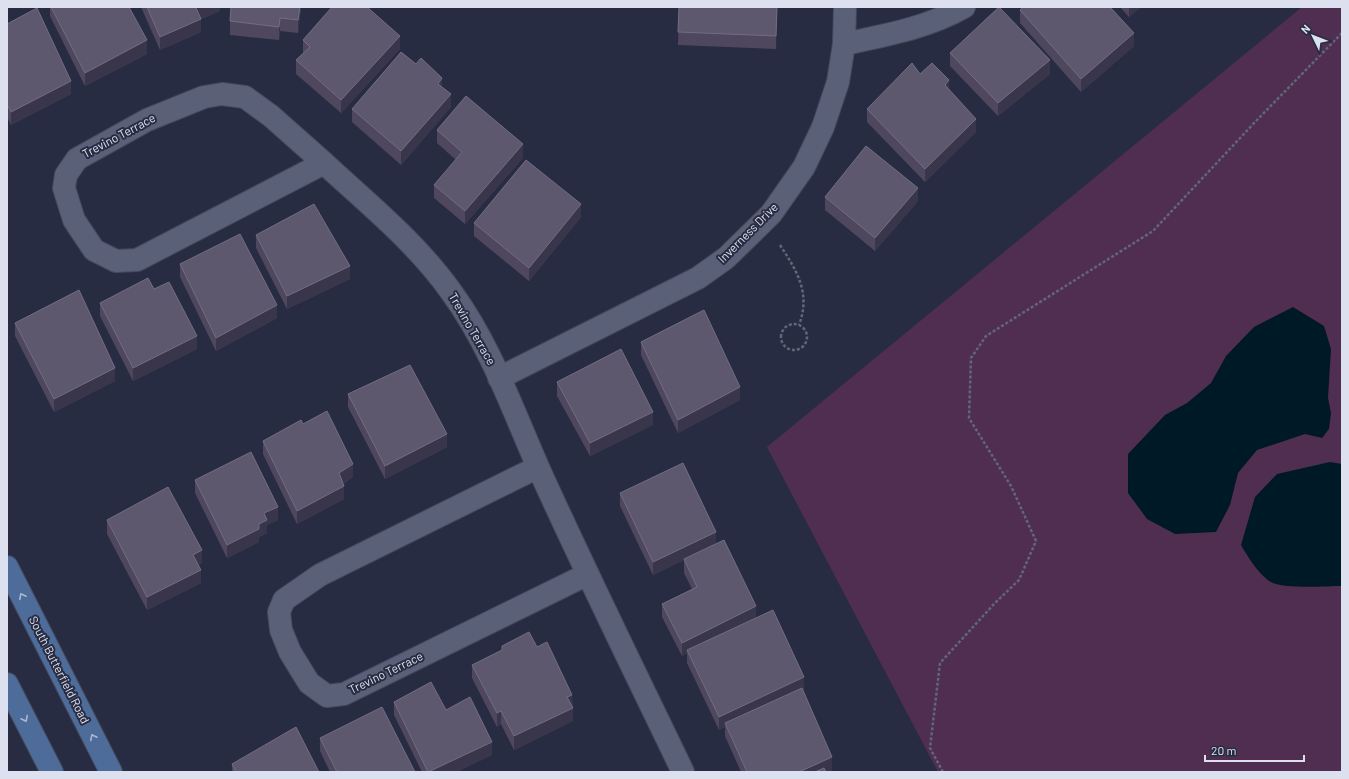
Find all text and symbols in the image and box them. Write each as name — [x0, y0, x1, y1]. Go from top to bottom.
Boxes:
north arrow — [1293, 16, 1333, 56]
text: N — [1298, 22, 1313, 36]
street label: Trevino Terrace — [80, 110, 157, 160]
street label: Inverness Drive — [714, 199, 780, 265]
street label: Trevino Terrace — [447, 290, 499, 367]
one-way arrow — [19, 593, 27, 601]
street label: South Butterfield Road — [27, 614, 93, 725]
street label: Trevino Terrace — [346, 648, 425, 696]
one-way arrow — [20, 715, 27, 722]
one-way arrow — [90, 734, 98, 741]
scale bar — [1205, 737, 1304, 763]
text: 20 m — [1211, 743, 1237, 757]

